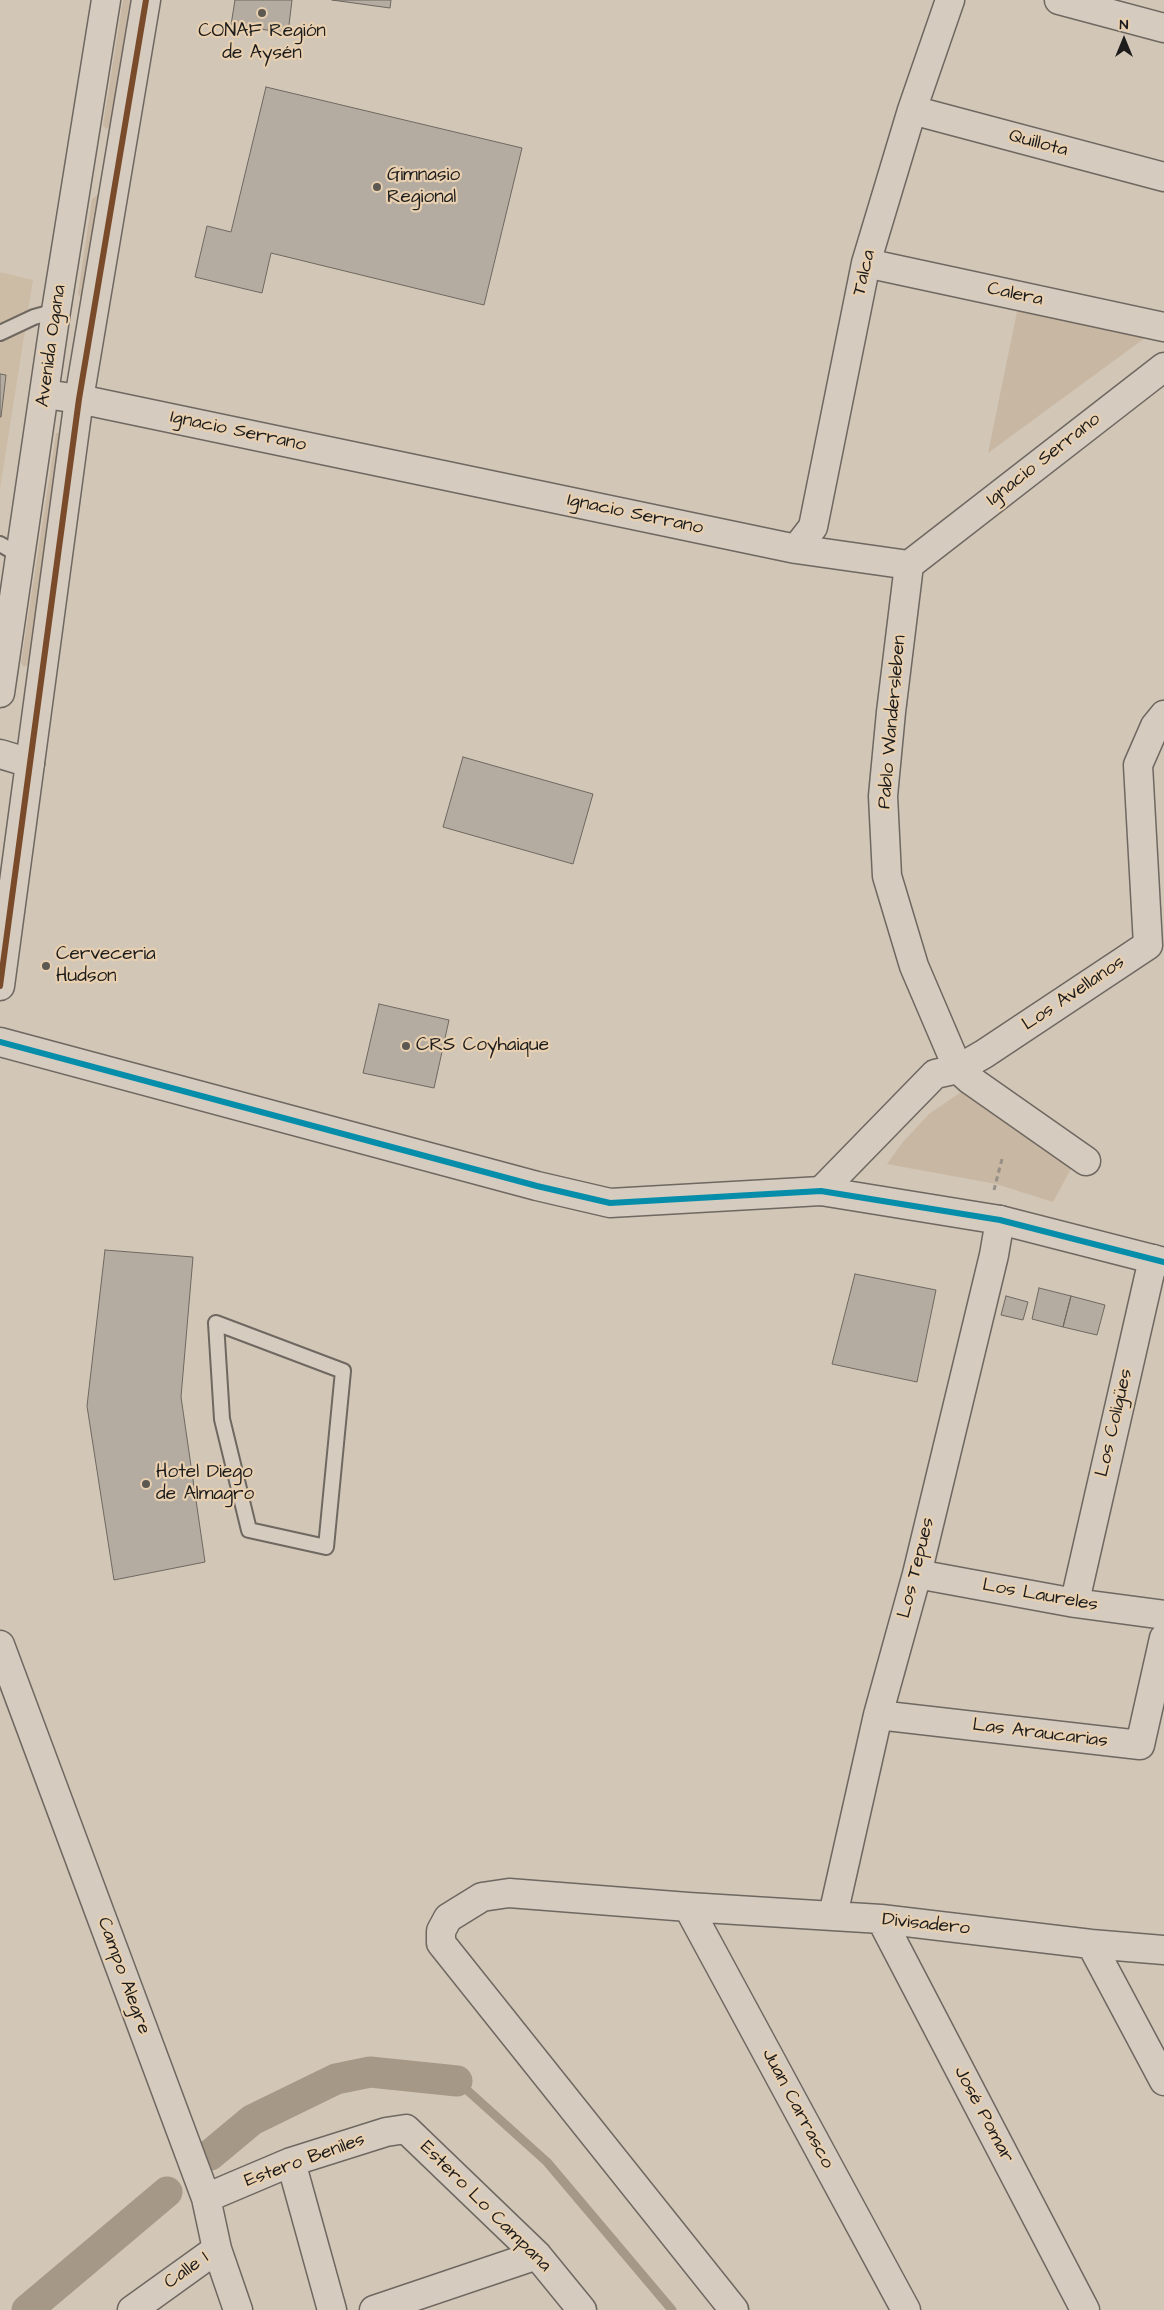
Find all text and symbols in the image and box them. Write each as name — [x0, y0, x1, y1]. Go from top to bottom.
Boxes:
marker: CONAF Región de Aysén — [256, 7, 268, 19]
north arrow — [1099, 15, 1149, 65]
text: N — [1120, 15, 1128, 35]
place label: CONAF Región de Aysén — [198, 21, 326, 65]
street label: Quillota — [1006, 125, 1070, 163]
place label: Gimnasio Regional — [387, 165, 460, 209]
marker: Gimnasio Regional — [371, 181, 383, 193]
street label: Talca — [849, 248, 881, 298]
street label: Calera — [985, 278, 1045, 312]
street label: Avenida Ogana — [32, 283, 72, 409]
street label: Ignacio Serrano — [168, 406, 308, 458]
street label: Ignacio Serrano — [982, 408, 1106, 512]
street label: Ignacio Serrano — [565, 489, 705, 541]
street label: Pablo Wandersleben — [874, 634, 912, 810]
place label: Cerveceria Hudson — [56, 944, 156, 988]
street label: Los Avellanos — [1018, 951, 1130, 1037]
marker: Cerveceria Hudson — [40, 960, 52, 972]
place label: CRS Coyhaique — [416, 1035, 549, 1057]
marker: CRS Coyhaique — [400, 1040, 412, 1052]
street label: Los Coligües — [1091, 1367, 1139, 1479]
place label: Hotel Diego de Almagro — [156, 1462, 254, 1506]
marker: Hotel Diego de Almagro — [140, 1478, 152, 1490]
street label: Los Tepues — [893, 1515, 941, 1621]
street label: Los Laureles — [980, 1575, 1100, 1617]
street label: Las Araucarias — [971, 1714, 1109, 1754]
street label: Divisadero — [881, 1909, 971, 1941]
street label: Campo Alegre — [91, 1914, 155, 2038]
street label: Juan Carrasco — [756, 2045, 838, 2173]
street label: José Pomar — [948, 2063, 1018, 2167]
street label: Estero Beniles — [242, 2129, 368, 2193]
street label: Estero Lo Campana — [415, 2137, 555, 2277]
street label: Calle 1 — [160, 2247, 214, 2295]

